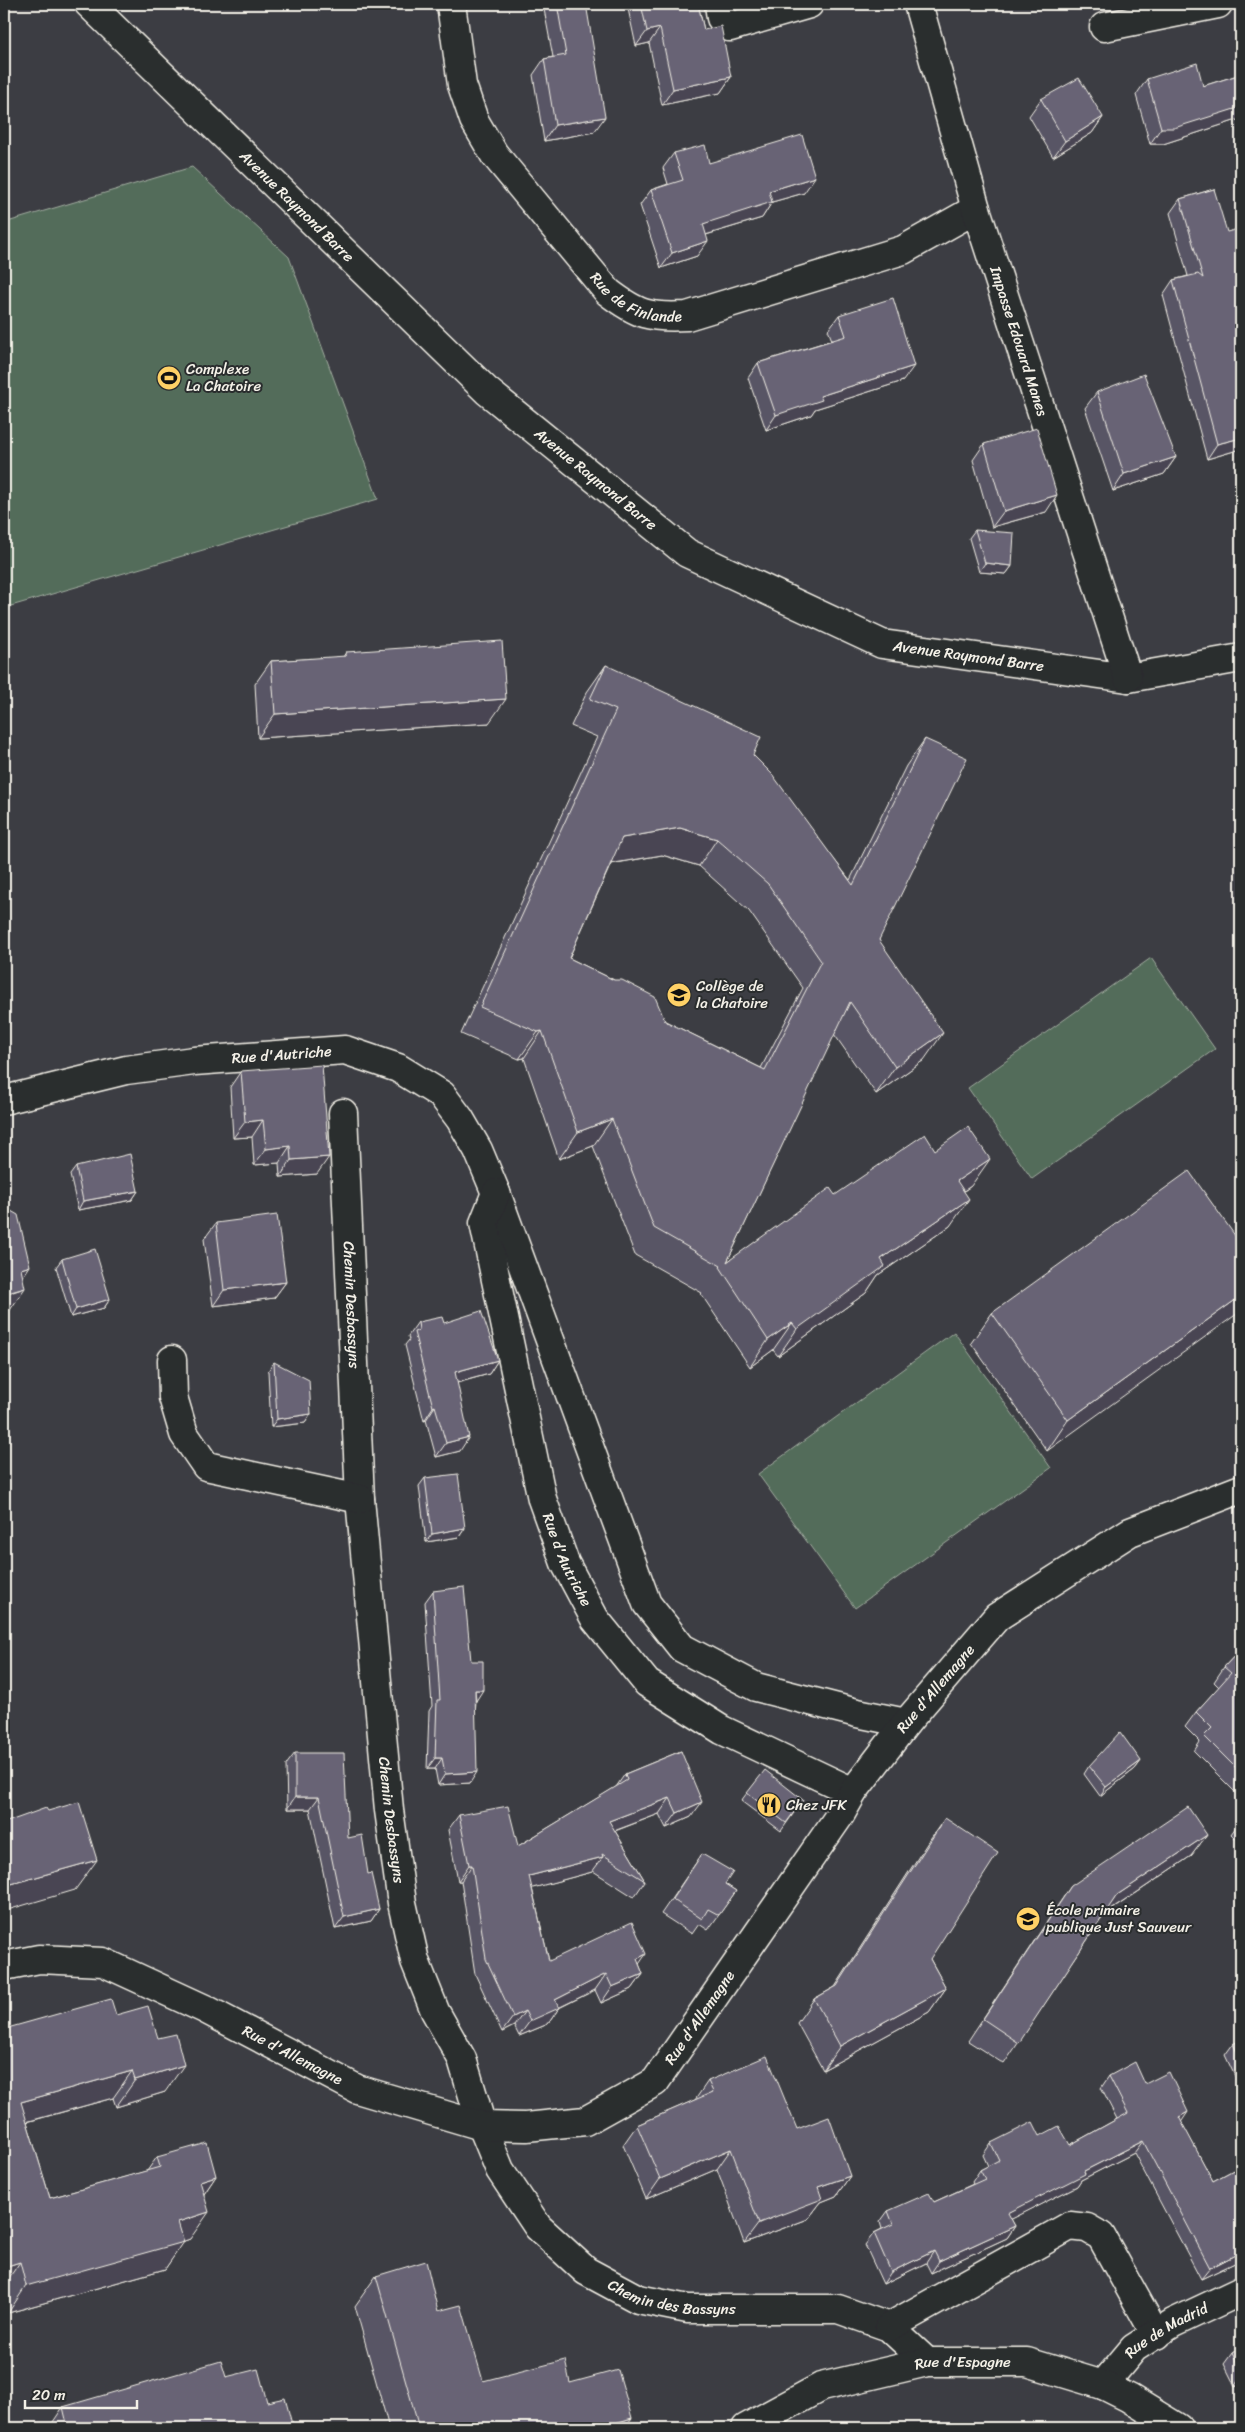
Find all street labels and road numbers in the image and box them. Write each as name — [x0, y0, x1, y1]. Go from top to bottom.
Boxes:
street label: Avenue Raymond Barre — [233, 143, 361, 269]
street label: Impasse Edouard Manes — [982, 262, 1056, 420]
street label: Rue de Finlande — [583, 266, 682, 330]
street label: Avenue Raymond Barre — [528, 420, 663, 537]
street label: Avenue Raymond Barre — [890, 633, 1046, 679]
street label: Rue d'Autriche — [231, 1038, 333, 1071]
street label: Chemin Desbassyns — [336, 1241, 367, 1369]
street label: Rue d'Autriche — [535, 1509, 599, 1611]
street label: Rue d'Allemagne — [890, 1638, 981, 1739]
street label: Chemin Desbassyns — [371, 1756, 412, 1885]
street label: Rue d'Allemagne — [657, 1965, 742, 2070]
street label: Rue d'Allemagne — [238, 2018, 347, 2092]
street label: Chemin des Bassyns — [603, 2272, 736, 2323]
street label: Rue de Madrid — [1118, 2295, 1213, 2364]
street label: Rue d'Espagne — [912, 2349, 1011, 2378]

